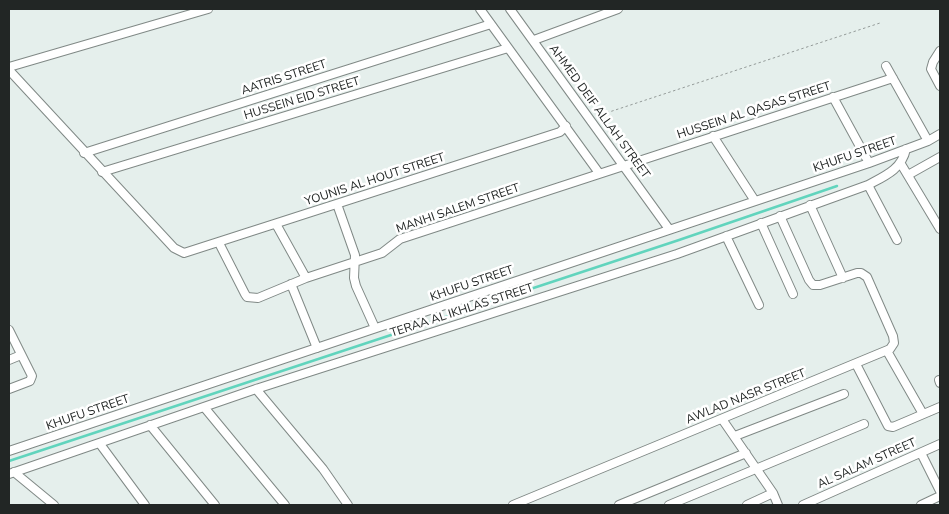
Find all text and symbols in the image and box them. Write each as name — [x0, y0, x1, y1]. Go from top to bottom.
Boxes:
street label: AHMED DEIF ALLAH STREET — [546, 42, 652, 182]
street label: AATRIS STREET — [240, 57, 328, 99]
street label: HUSSEIN EID STREET — [242, 75, 362, 123]
street label: HUSSEIN AL QASAS STREET — [675, 79, 833, 143]
street label: KHUFU STREET — [811, 134, 899, 176]
street label: YOUNIS AL HOUT STREET — [303, 151, 447, 209]
street label: MANHI SALEM STREET — [394, 181, 522, 237]
street label: KHUFU STREET — [428, 263, 516, 305]
street label: TERAA AL IKHLAS STREET — [389, 281, 535, 341]
street label: AWLAD NASR STREET — [684, 366, 808, 428]
street label: KHUFU STREET — [44, 392, 132, 434]
street label: AL SALAM STREET — [816, 436, 918, 492]

